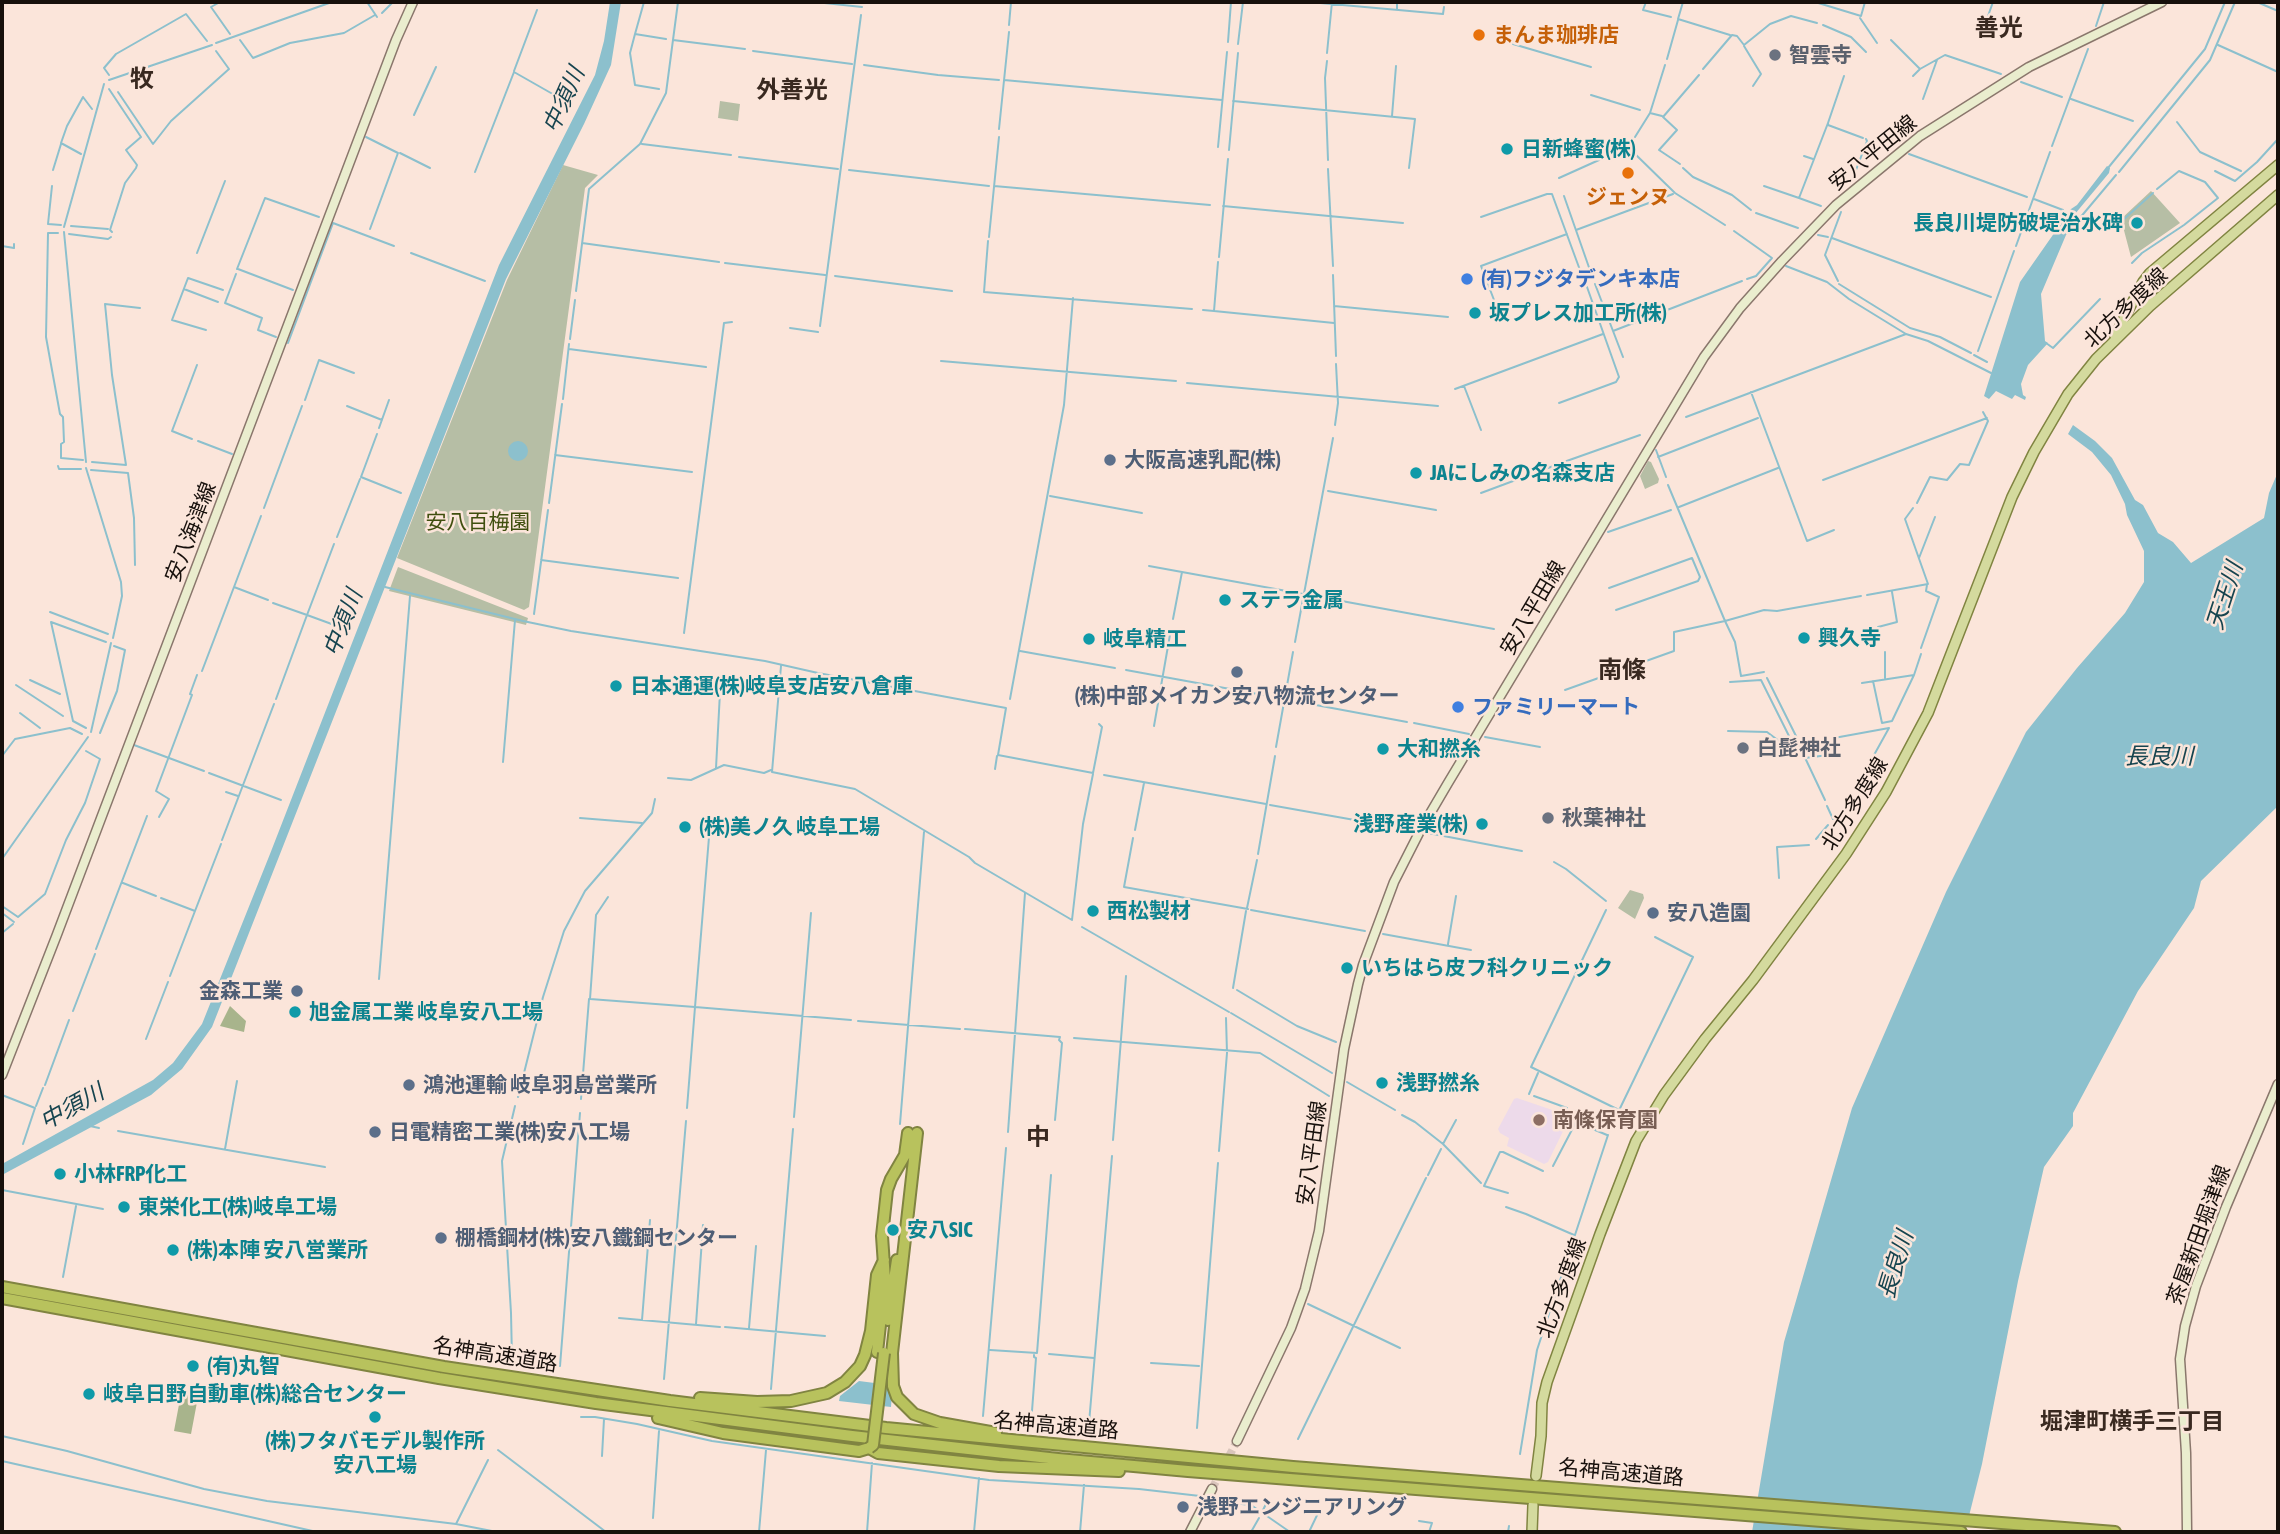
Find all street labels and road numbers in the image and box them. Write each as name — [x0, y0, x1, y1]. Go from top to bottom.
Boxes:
street label: 安八平田線 — [1824, 110, 1922, 196]
street label: 北方多度線 — [2079, 263, 2173, 353]
street label: 安八海津線 — [160, 478, 222, 586]
street label: 安八平田線 — [1495, 557, 1571, 659]
street label: 北方多度線 — [1816, 753, 1894, 855]
street label: 安八平田線 — [1292, 1099, 1332, 1207]
street label: 茶屋新田堀津線 — [2162, 1162, 2236, 1308]
street label: 北方多度線 — [1532, 1234, 1592, 1342]
street label: 名神高速道路 — [431, 1333, 559, 1377]
street label: 名神高速道路 — [992, 1408, 1120, 1444]
street label: 名神高速道路 — [1557, 1455, 1685, 1491]

